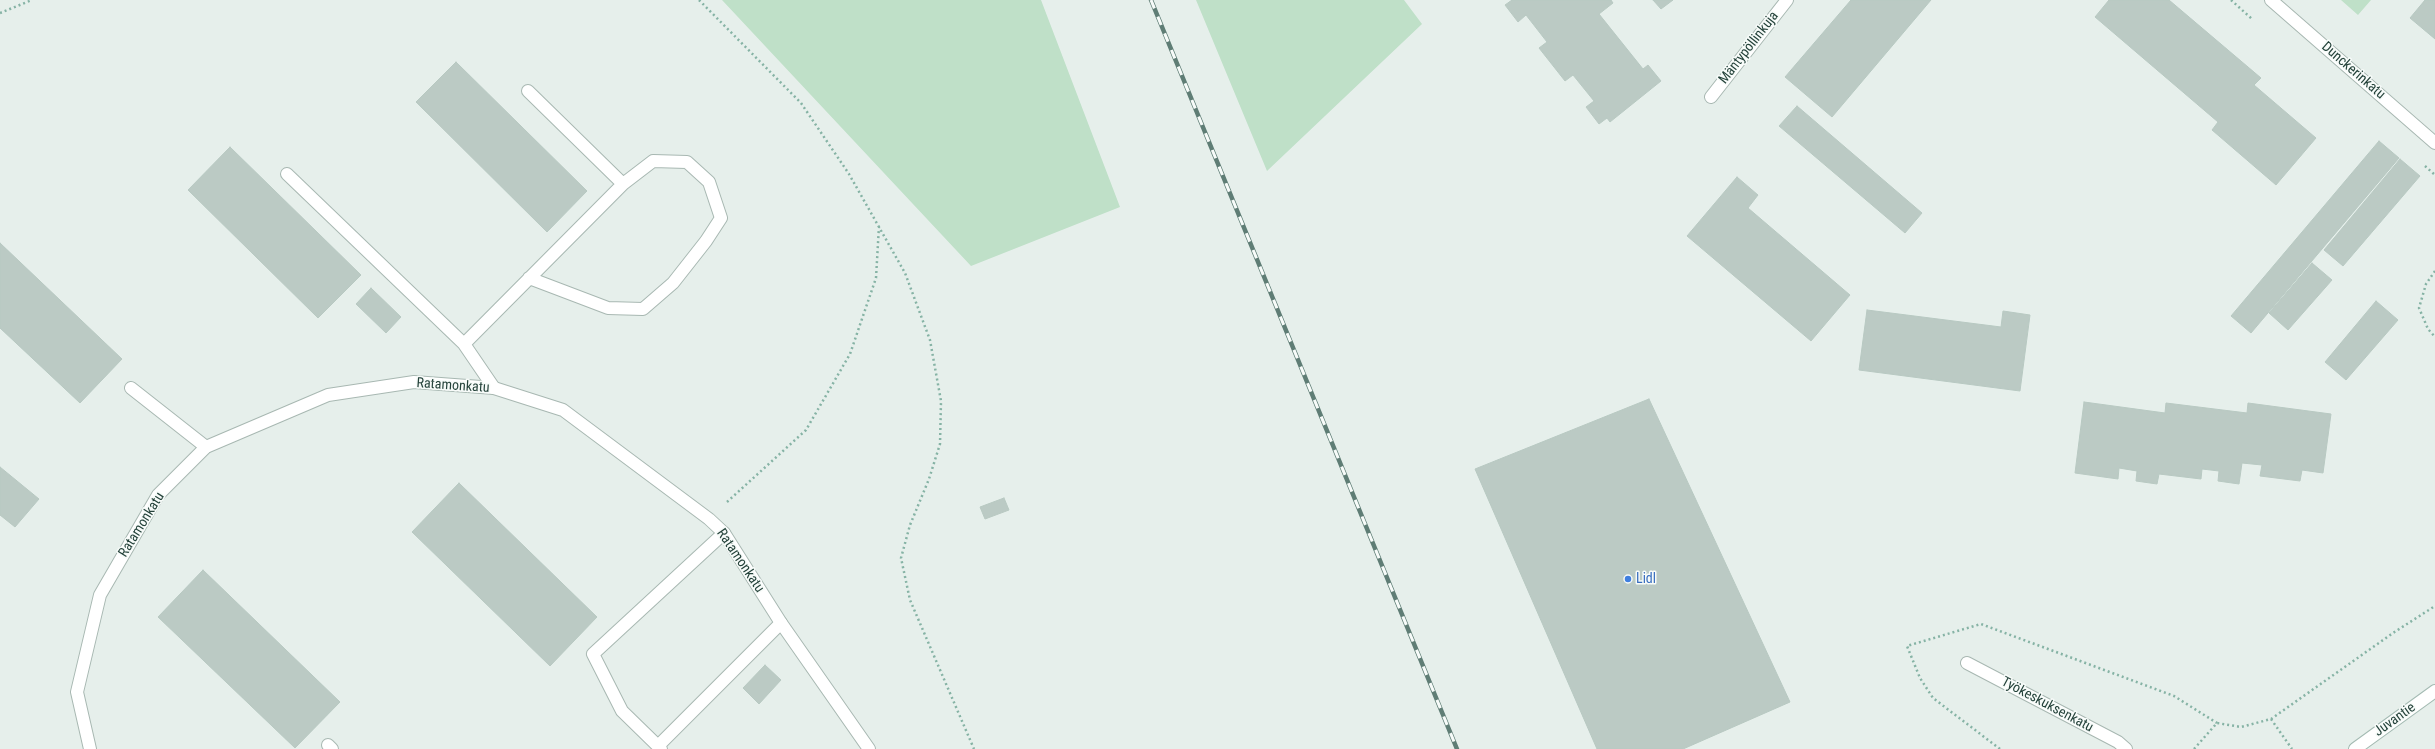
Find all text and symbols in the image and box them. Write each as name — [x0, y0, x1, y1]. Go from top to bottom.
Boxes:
street label: Mäntypöllinkuja — [1716, 8, 1782, 88]
street label: Dunckerinkatu — [2318, 39, 2388, 103]
street label: Ratamonkatu — [416, 375, 490, 397]
street label: Ratamonkatu — [115, 489, 169, 561]
street label: Ratamonkatu — [713, 526, 767, 596]
place label: Lidl — [1636, 571, 1656, 587]
marker: Lidl — [1623, 574, 1633, 584]
street label: Työkeskuksenkatu — [1998, 674, 2096, 736]
street label: Juvantie — [2371, 699, 2419, 741]

